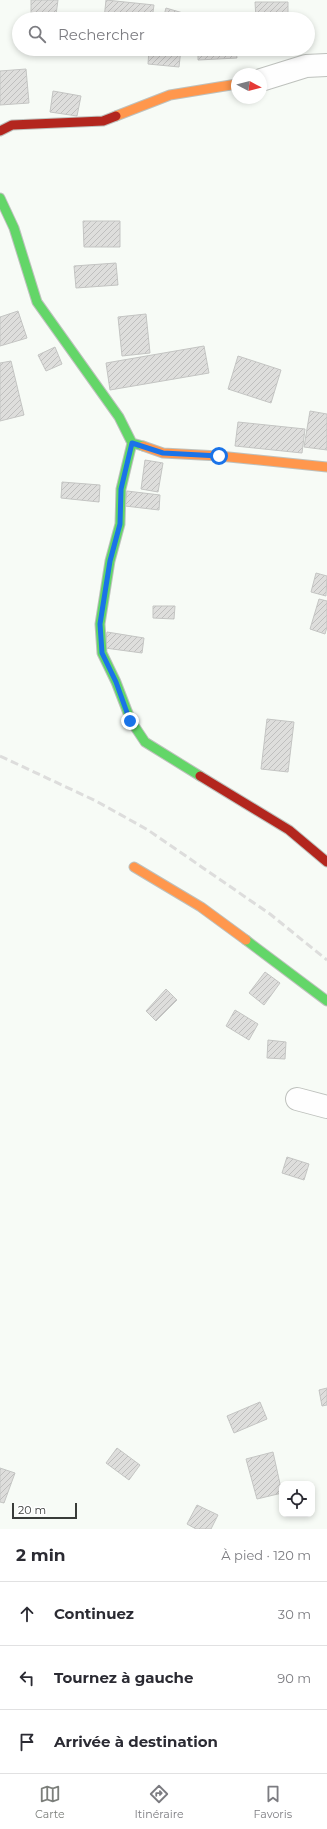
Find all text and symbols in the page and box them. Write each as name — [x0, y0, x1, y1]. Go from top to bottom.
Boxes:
search box — [12, 12, 315, 56]
icon: search — [26, 23, 48, 45]
text: Rechercher — [58, 25, 145, 44]
north arrow — [231, 68, 267, 104]
route start — [210, 447, 228, 465]
route end — [121, 712, 139, 730]
map controls — [279, 1481, 315, 1517]
button: locate — [279, 1481, 315, 1517]
scale bar — [12, 1501, 77, 1520]
text: 20 m — [18, 1503, 46, 1517]
text: 2 min — [16, 1545, 66, 1565]
text: À pied · 120 m — [221, 1547, 311, 1563]
icon: ahead — [16, 1603, 38, 1625]
text: Continuez — [54, 1604, 134, 1623]
text: 30 m — [278, 1606, 311, 1622]
icon: left — [16, 1667, 38, 1689]
text: Tournez à gauche — [54, 1668, 193, 1687]
text: 90 m — [277, 1670, 311, 1686]
icon: arrive — [16, 1731, 38, 1753]
text: Arrivée à destination — [54, 1732, 218, 1751]
tab: Carte — [35, 1783, 65, 1821]
tab: Itinéraire — [135, 1783, 184, 1821]
tab: Favoris — [254, 1783, 292, 1821]

